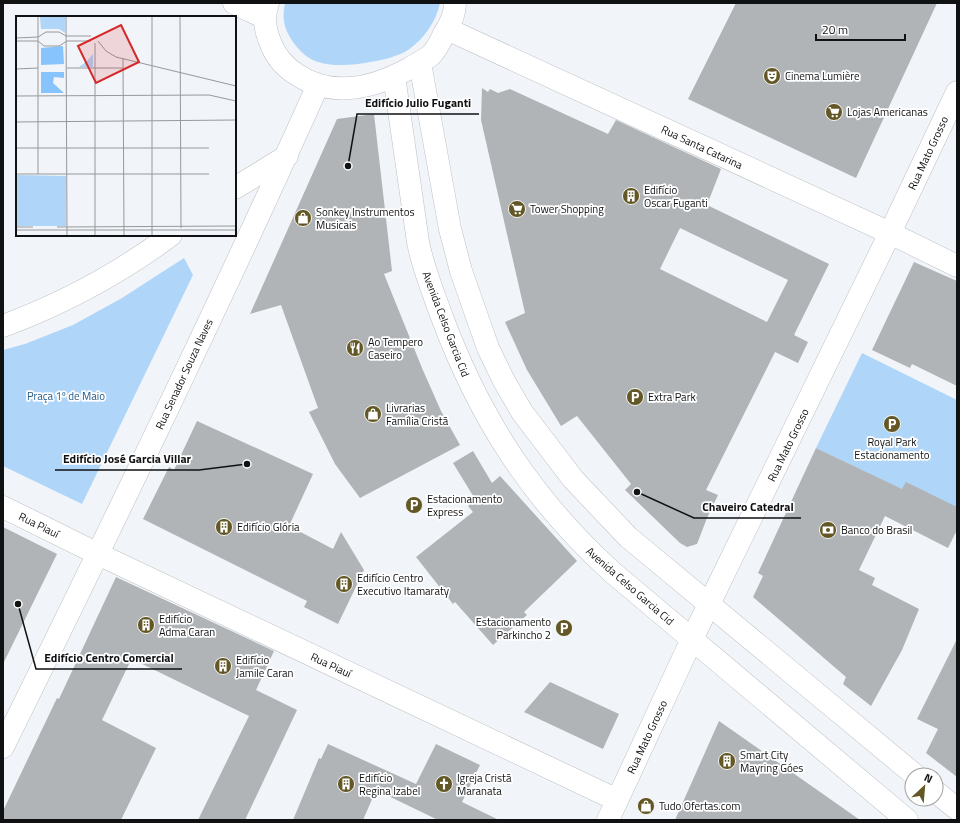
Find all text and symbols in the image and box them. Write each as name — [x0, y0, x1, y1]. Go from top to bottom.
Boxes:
inset map — [16, 16, 236, 236]
scale bar — [816, 16, 905, 42]
text: 20 m — [822, 20, 848, 39]
theatre icon: Cinema Lumière — [762, 66, 782, 86]
place label: Cinema Lumière — [785, 68, 860, 84]
callout: Edifício Julio Fuganti — [357, 90, 479, 114]
text: Edifício Julio Fuganti — [365, 93, 471, 112]
supermarket icon: Lojas Americanas — [824, 102, 844, 122]
place label: Lojas Americanas — [847, 104, 928, 120]
street label: Rua Mato Grosso — [904, 113, 952, 192]
street label: Rua Santa Catarina — [659, 121, 746, 173]
place label: Edifício Oscar Fuganti — [644, 182, 708, 211]
building icon: Edifício Oscar Fuganti — [621, 186, 641, 206]
supermarket icon: Tower Shopping — [507, 199, 527, 219]
place label: Tower Shopping — [530, 201, 604, 217]
place label: Sonkey Instrumentos Musicais — [316, 204, 415, 233]
shop icon: Sonkey Instrumentos Musicais — [293, 208, 313, 228]
street label: Avenida Celso Garcia Cid — [418, 269, 474, 379]
street label: Rua Senador Souza Naves — [151, 316, 217, 432]
place label: Ao Tempero Caseiro — [368, 334, 423, 363]
restaurant icon: Ao Tempero Caseiro — [345, 338, 365, 358]
parking icon: Extra Park — [625, 387, 645, 407]
park label: Praça 1º de Maio — [27, 388, 105, 404]
place label: Extra Park — [648, 389, 696, 405]
place label: Livrarias Família Cristã — [386, 400, 449, 429]
shop icon: Livrarias Família Cristã — [363, 404, 383, 424]
street label: Rua Mato Grosso — [763, 406, 813, 484]
parking icon: Royal Park Estacionamento — [882, 414, 902, 434]
place label: Royal Park Estacionamento — [854, 434, 930, 463]
callout: Edifício José Garcia Villar — [55, 446, 199, 470]
text: Edifício José Garcia Villar — [63, 449, 192, 468]
place label: Estacionamento Express — [427, 491, 502, 520]
callout: Chaveiro Catedral — [694, 494, 801, 518]
parking icon: Estacionamento Express — [404, 495, 424, 515]
text: Chaveiro Catedral — [702, 497, 794, 516]
street label: Rua Piauí — [16, 508, 63, 542]
building icon: Edifício Glória — [214, 517, 234, 537]
place label: Edifício Glória — [237, 519, 300, 535]
bank icon: Banco do Brasil — [818, 520, 838, 540]
place label: Banco do Brasil — [841, 522, 912, 538]
street label: Avenida Celso Garcia Cid — [583, 543, 678, 629]
place label: Edifício Centro Executivo Itamaraty — [357, 570, 450, 599]
building icon: Edifício Centro Executivo Itamaraty — [334, 574, 354, 594]
place label: Edifício Adma Caran — [159, 611, 215, 640]
place label: Estacionamento Parkincho 2 — [476, 614, 551, 643]
building icon: Edifício Adma Caran — [136, 615, 156, 635]
parking icon: Estacionamento Parkincho 2 — [554, 618, 574, 638]
callout: Edifício Centro Comercial — [36, 645, 182, 669]
text: Edifício Centro Comercial — [44, 648, 174, 667]
street label: Rua Piauí — [308, 649, 355, 682]
place label: Edifício Jamile Caran — [236, 652, 294, 681]
building icon: Edifício Jamile Caran — [213, 656, 233, 676]
street label: Rua Mato Grosso — [623, 697, 671, 776]
place label: Smart City Mayring Góes — [740, 747, 803, 776]
building icon: Smart City Mayring Góes — [717, 751, 737, 771]
north arrow — [904, 767, 944, 807]
text: N — [921, 769, 935, 787]
place label: Edifício Regina Izabel — [359, 770, 420, 799]
place label: Igreja Cristã Maranata — [457, 770, 512, 799]
building icon: Edifício Regina Izabel — [336, 774, 356, 794]
church icon: Igreja Cristã Maranata — [434, 774, 454, 794]
shop icon: Tudo Ofertas.com — [636, 796, 656, 816]
place label: Tudo Ofertas.com — [659, 798, 740, 814]

